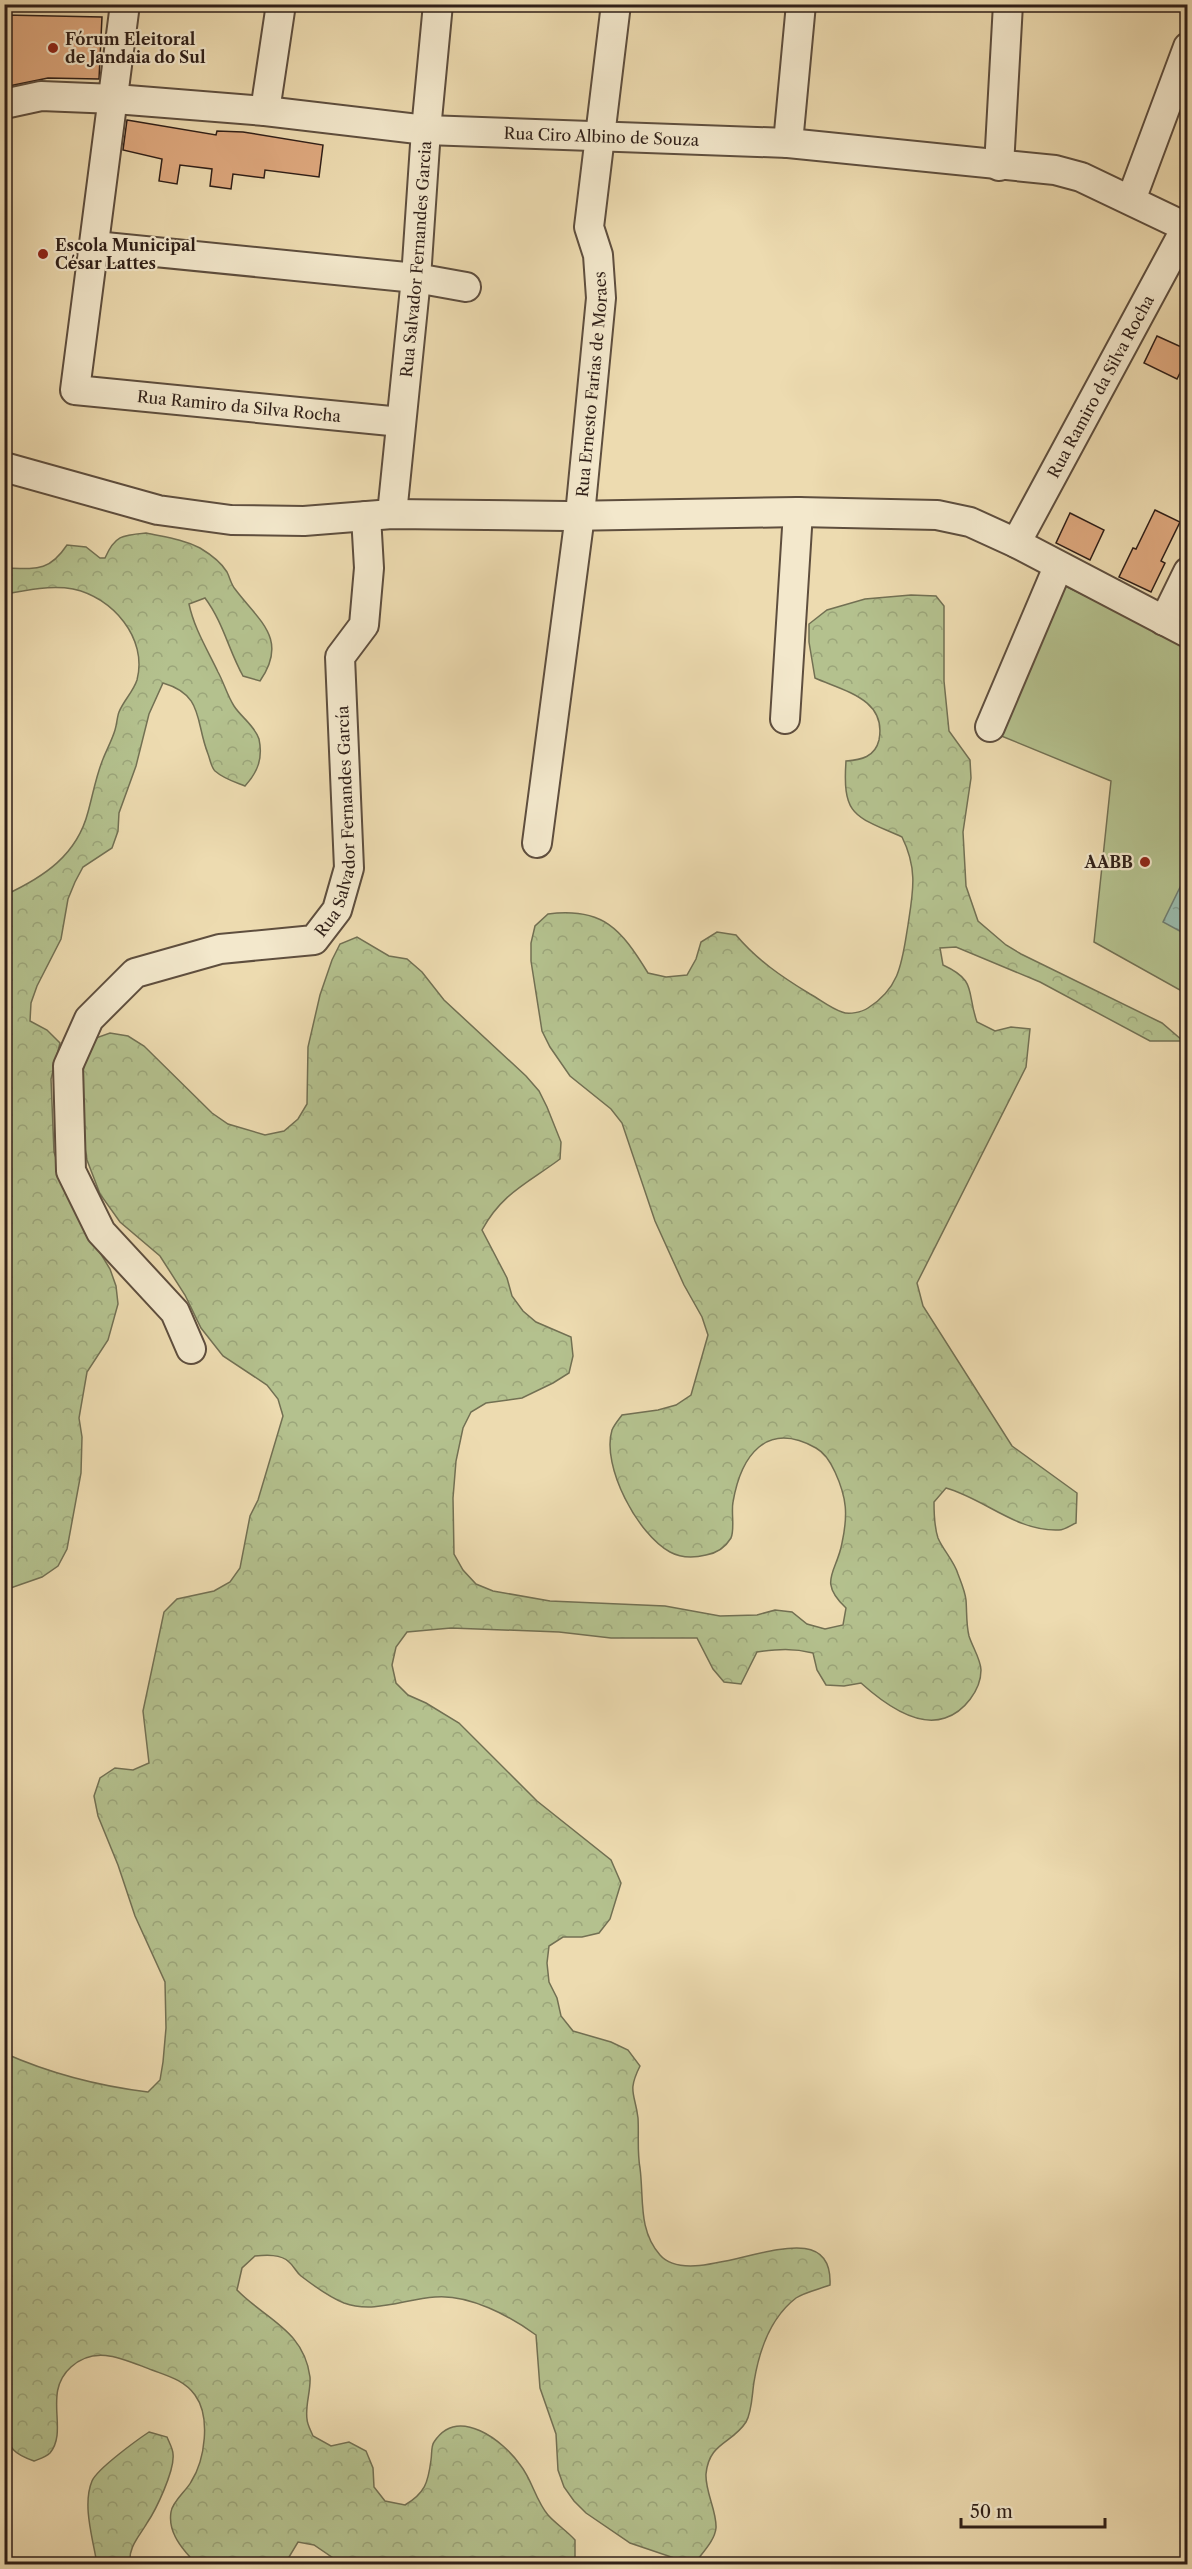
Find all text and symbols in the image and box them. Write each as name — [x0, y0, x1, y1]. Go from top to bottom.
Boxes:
place label: Fórum Eleitoral de Jandaia do Sul — [65, 29, 206, 67]
marker: Fórum Eleitoral de Jandaia do Sul — [46, 41, 60, 55]
street label: Rua Ciro Albino de Souza — [503, 123, 700, 150]
street label: Rua Salvador Fernandes Garcia — [396, 140, 435, 378]
place label: Escola Municipal César Lattes — [55, 235, 196, 273]
marker: Escola Municipal César Lattes — [36, 247, 50, 261]
street label: Rua Ernesto Farias de Moraes — [572, 271, 611, 498]
street label: Rua Ramiro da Silva Rocha — [1043, 291, 1158, 481]
street label: Rua Ramiro da Silva Rocha — [136, 386, 343, 426]
street label: Rua Salvador Fernandes García — [310, 705, 359, 941]
place label: AABB — [1084, 852, 1133, 872]
marker: AABB — [1138, 855, 1152, 869]
scale bar — [961, 2491, 1105, 2529]
text: 50 m — [970, 2501, 1013, 2523]

